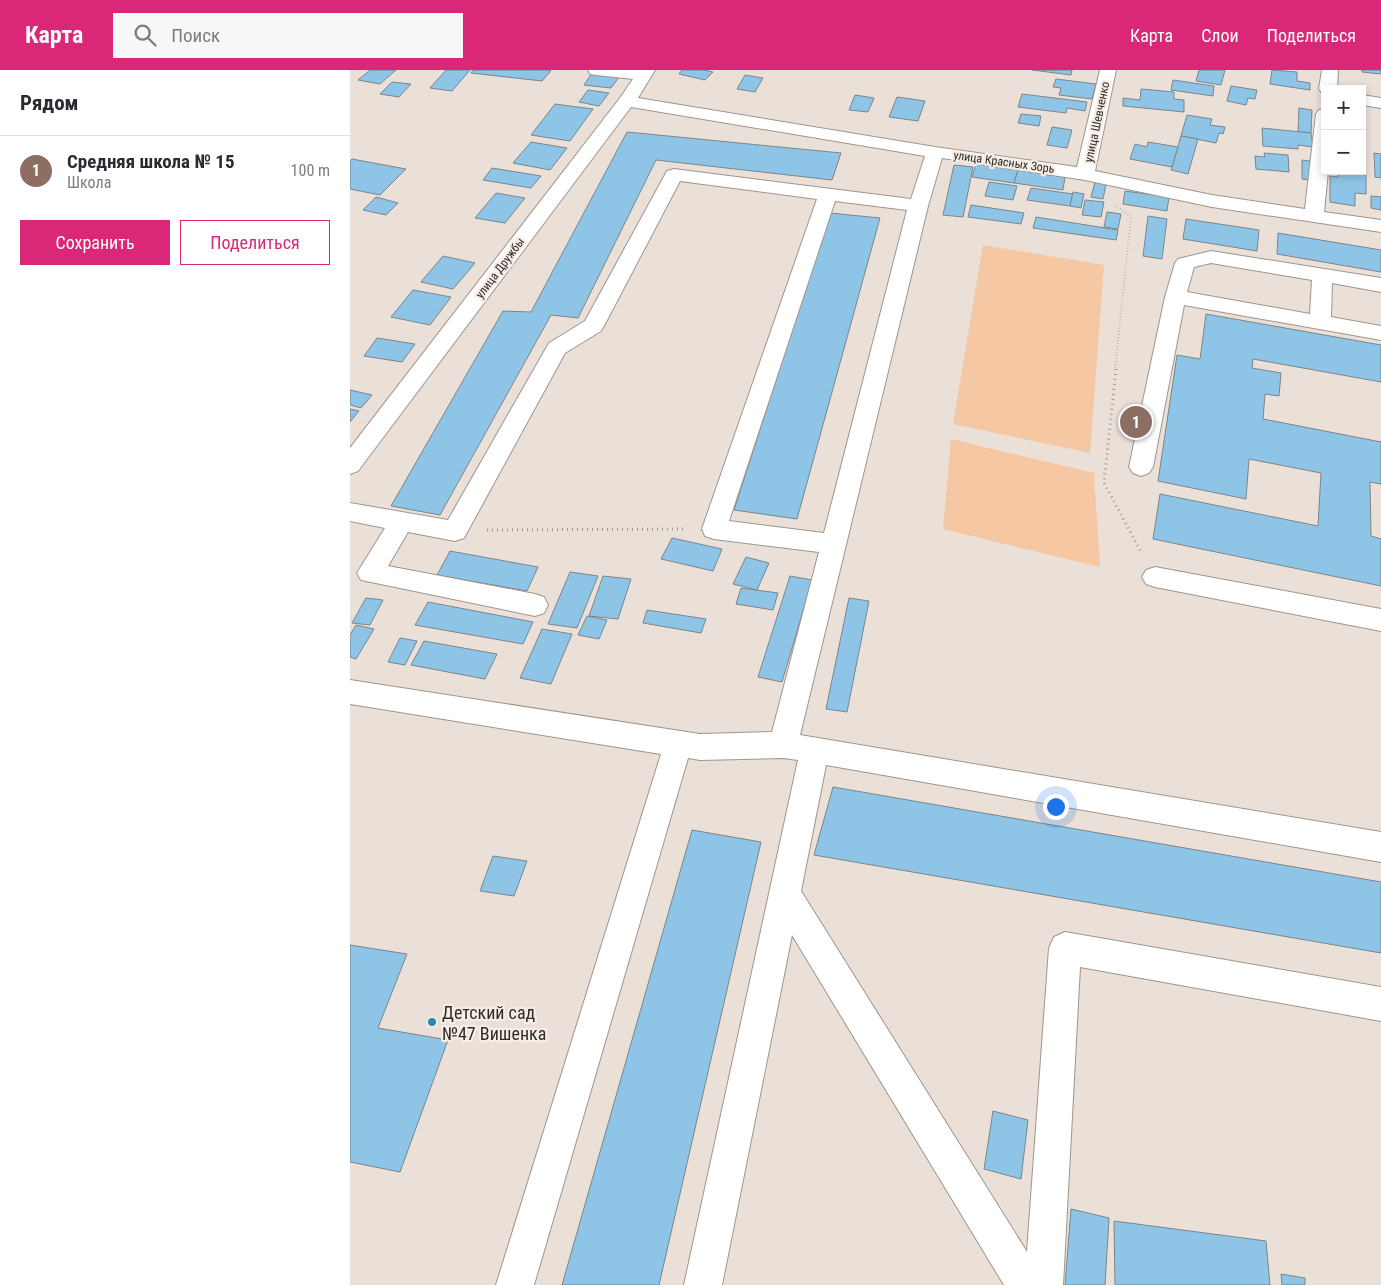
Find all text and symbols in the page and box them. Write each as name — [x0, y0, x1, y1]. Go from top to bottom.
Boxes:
search box — [113, 13, 463, 58]
text: Карта — [25, 21, 83, 49]
icon: search — [131, 21, 159, 49]
text: Поиск — [171, 24, 220, 47]
text: Карта — [1130, 25, 1173, 46]
text: Слои — [1201, 25, 1239, 46]
text: Поделиться — [1267, 25, 1356, 46]
street label: улица Шевченко — [1082, 80, 1112, 164]
map controls — [1321, 85, 1366, 175]
button: + — [1321, 85, 1366, 130]
text: Рядом — [20, 91, 79, 115]
button: − — [1321, 130, 1366, 175]
street label: улица Красных Зорь — [953, 148, 1056, 176]
text: Средняя школа № 15 — [67, 150, 235, 173]
text: 1 — [32, 161, 40, 180]
text: 100 m — [291, 161, 330, 180]
text: Школа — [67, 173, 111, 192]
button: Сохранить — [20, 220, 170, 265]
button: Поделиться — [180, 220, 330, 265]
street label: улица Дружбы — [473, 235, 527, 301]
pin: 1 — [1120, 403, 1152, 441]
your location — [1043, 794, 1069, 820]
place label: Детский сад №47 Вишенка — [442, 1002, 546, 1044]
marker: Детский сад №47 Вишенка — [426, 1016, 438, 1028]

